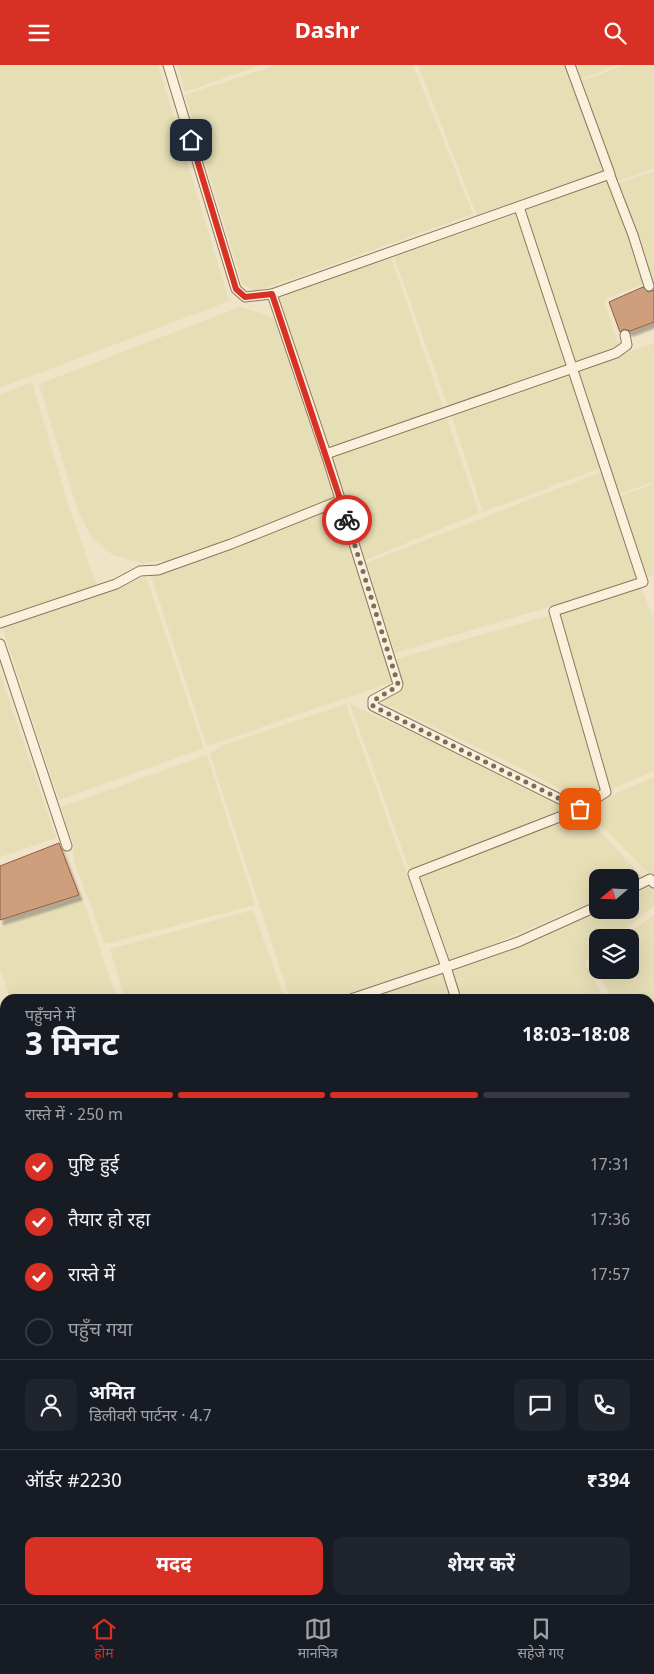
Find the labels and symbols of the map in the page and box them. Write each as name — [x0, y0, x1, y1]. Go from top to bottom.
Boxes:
pin — [170, 119, 212, 161]
courier — [322, 495, 372, 545]
pin — [559, 788, 601, 830]
north arrow — [589, 869, 639, 919]

